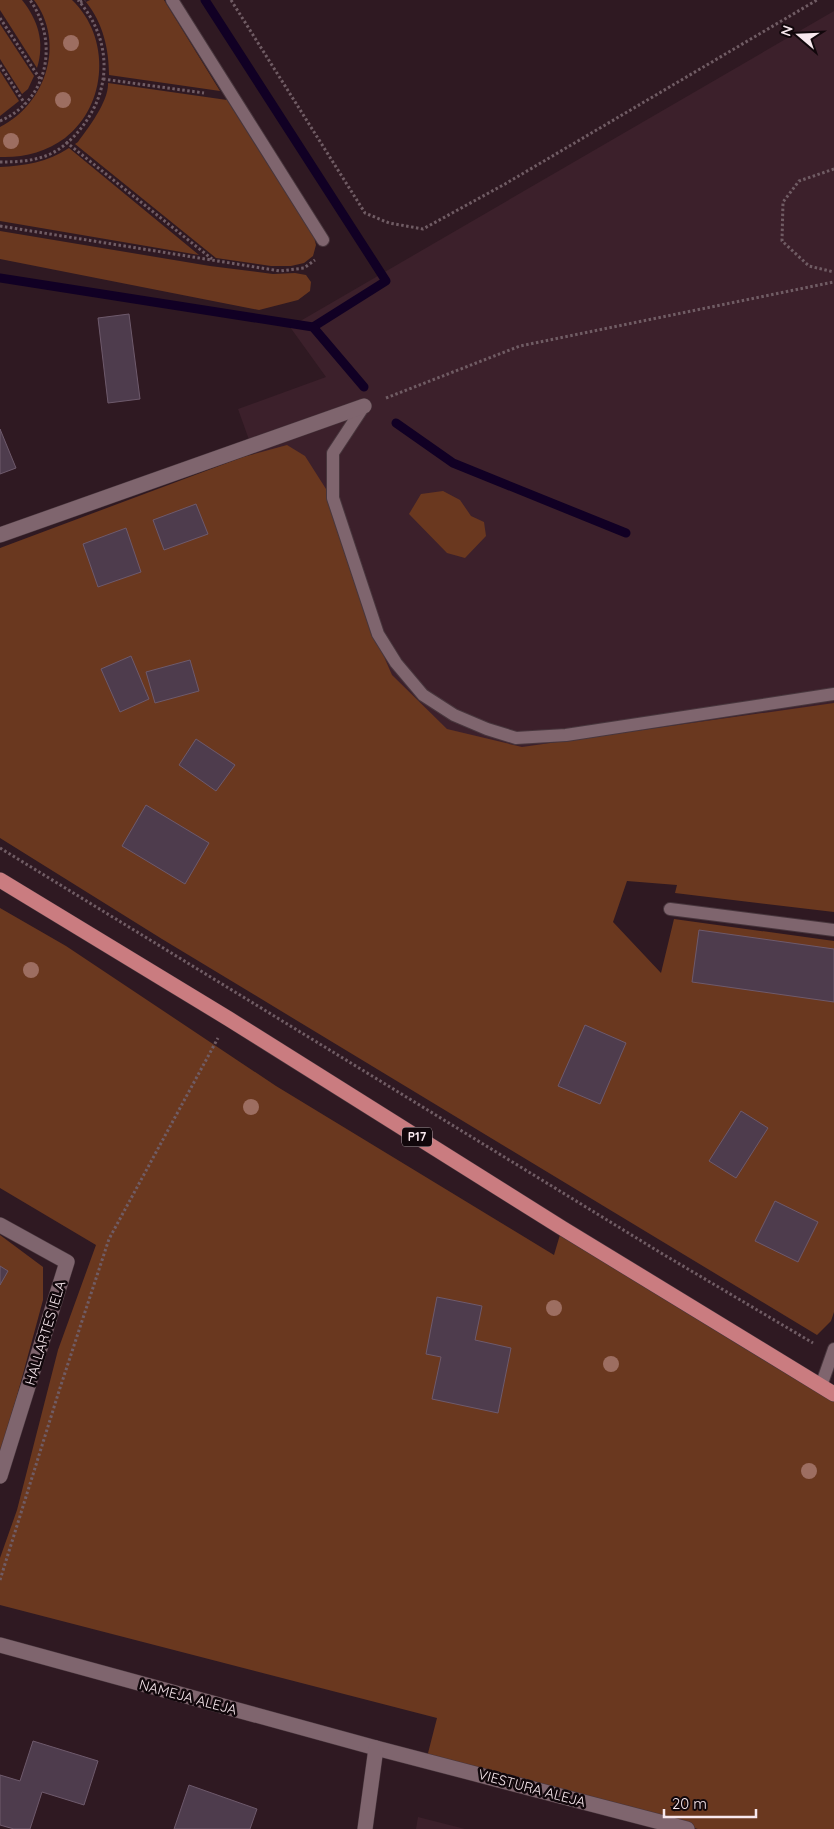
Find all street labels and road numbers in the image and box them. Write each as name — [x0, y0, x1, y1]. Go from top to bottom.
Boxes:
road number: P17 — [402, 1128, 432, 1146]
street label: HALLARTES IELA — [21, 1279, 69, 1387]
street label: NAMEJA ALEJA — [137, 1675, 239, 1719]
street label: VIESTURA ALEJA — [476, 1765, 588, 1811]

